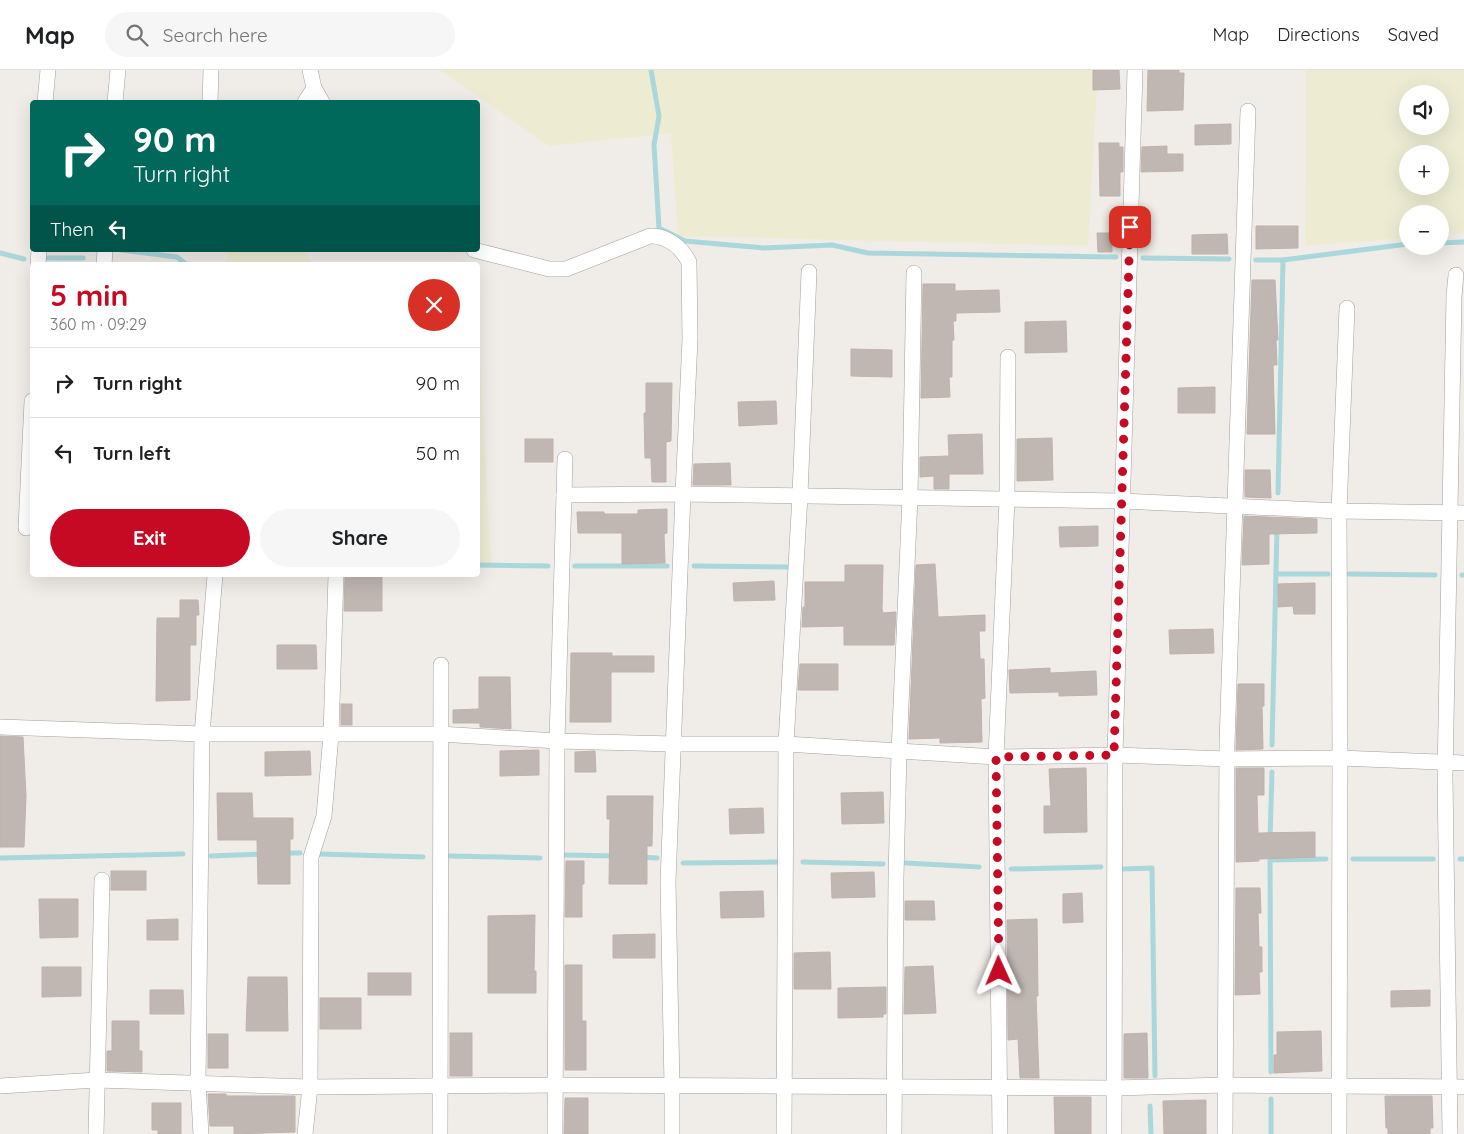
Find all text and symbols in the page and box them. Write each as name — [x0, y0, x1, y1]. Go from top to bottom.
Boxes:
search box — [105, 12, 455, 57]
text: Map — [25, 20, 75, 50]
icon: search — [123, 21, 151, 49]
text: Search here — [163, 23, 268, 47]
text: Map — [1212, 23, 1249, 46]
text: Directions — [1277, 23, 1360, 46]
text: Saved — [1388, 23, 1439, 46]
map controls — [1399, 85, 1449, 255]
button: sound — [1399, 85, 1449, 135]
text: 90 m — [133, 117, 216, 161]
icon: right — [50, 120, 115, 185]
button: + — [1399, 145, 1449, 195]
text: Turn right — [133, 160, 230, 188]
button: − — [1399, 205, 1449, 255]
pin — [1109, 206, 1151, 248]
icon: arrive — [1116, 213, 1144, 241]
icon: left — [104, 215, 132, 243]
text: Then — [50, 217, 94, 241]
text: 5 min — [50, 276, 128, 314]
button: close — [408, 279, 460, 331]
text: 360 m · 09:29 — [50, 314, 147, 334]
icon: right — [50, 369, 78, 397]
text: Turn right — [93, 371, 182, 395]
text: 90 m — [416, 371, 460, 395]
icon: left — [50, 439, 78, 467]
text: Turn left — [93, 441, 171, 465]
text: 50 m — [416, 441, 460, 465]
button: Exit — [50, 509, 250, 567]
button: Share — [260, 509, 460, 567]
position arrow — [972, 944, 1024, 996]

